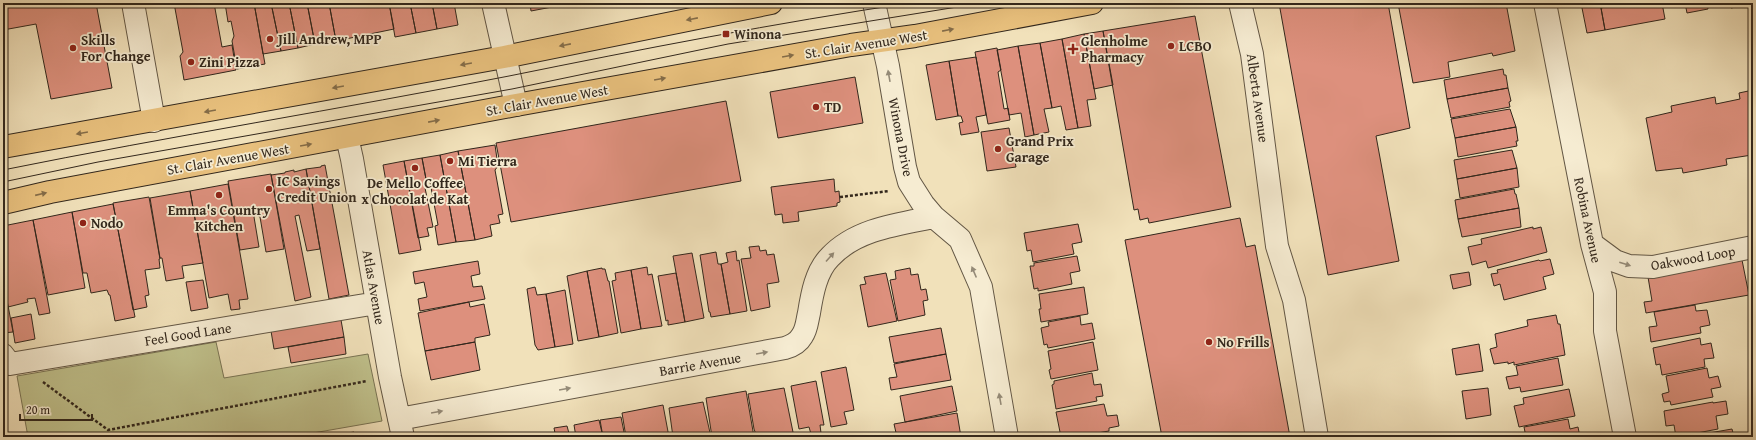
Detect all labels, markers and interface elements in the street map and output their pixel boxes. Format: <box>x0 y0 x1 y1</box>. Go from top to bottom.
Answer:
one-way arrow <box>686 16 698 22</box>
place label: Winona <box>734 24 782 44</box>
street label: St. Clair Avenue West <box>803 24 929 64</box>
one-way arrow <box>942 27 954 33</box>
place label: Jill Andrew, MPP <box>276 29 382 49</box>
marker: Winona <box>721 29 731 39</box>
place label: Skills For Change <box>81 30 151 66</box>
place label: Glenholme Pharmacy <box>1081 31 1148 67</box>
marker: Jill Andrew, MPP <box>265 34 275 44</box>
place label: LCBO <box>1179 36 1212 56</box>
marker: LCBO <box>1166 41 1176 51</box>
one-way arrow <box>558 42 571 48</box>
marker: Skills For Change <box>68 43 78 53</box>
marker: Glenholme Pharmacy <box>1068 44 1078 54</box>
place label: Zini Pizza <box>199 52 261 72</box>
street label: Alberta Avenue <box>1242 52 1274 144</box>
one-way arrow <box>781 53 794 59</box>
marker: Zini Pizza <box>186 57 196 67</box>
one-way arrow <box>460 61 472 67</box>
one-way arrow <box>886 70 892 82</box>
one-way arrow <box>654 76 666 82</box>
street label: St. Clair Avenue West <box>484 79 610 121</box>
one-way arrow <box>332 85 344 91</box>
street label: Winona Drive <box>884 96 919 179</box>
place label: TD <box>824 97 841 117</box>
marker: TD <box>811 102 821 112</box>
one-way arrow <box>204 108 216 114</box>
one-way arrow <box>428 117 440 123</box>
one-way arrow <box>76 130 88 136</box>
place label: Grand Prix Garage <box>1006 131 1074 167</box>
street label: St. Clair Avenue West <box>165 138 291 180</box>
one-way arrow <box>300 142 313 148</box>
marker: Grand Prix Garage <box>993 144 1003 154</box>
place label: Mi Tierra <box>458 151 518 171</box>
marker: Mi Tierra <box>445 156 455 166</box>
marker: De Mello Coffee x Chocolat de Kat <box>410 163 420 173</box>
place label: IC Savings Credit Union <box>277 171 357 207</box>
place label: De Mello Coffee x Chocolat de Kat <box>361 173 469 209</box>
street label: Robina Avenue <box>1569 175 1607 265</box>
marker: IC Savings Credit Union <box>264 184 274 194</box>
marker: Emma's Country Kitchen <box>214 190 224 200</box>
one-way arrow <box>35 191 47 197</box>
place label: Emma's Country Kitchen <box>168 200 271 236</box>
place label: Nodo <box>91 213 124 233</box>
marker: Nodo <box>78 218 88 228</box>
street label: Oakwood Loop <box>1649 241 1737 275</box>
street label: Atlas Avenue <box>358 248 390 326</box>
one-way arrow <box>826 252 835 262</box>
one-way arrow <box>1619 261 1631 267</box>
one-way arrow <box>971 265 977 277</box>
street label: Feel Good Lane <box>143 317 233 351</box>
place label: No Frills <box>1217 332 1270 352</box>
marker: No Frills <box>1204 337 1214 347</box>
street label: Barrie Avenue <box>658 347 743 381</box>
one-way arrow <box>756 350 768 356</box>
one-way arrow <box>559 385 572 391</box>
one-way arrow <box>997 392 1003 405</box>
scale bar <box>20 396 92 422</box>
text: 20 m <box>26 401 50 418</box>
one-way arrow <box>431 408 444 414</box>

